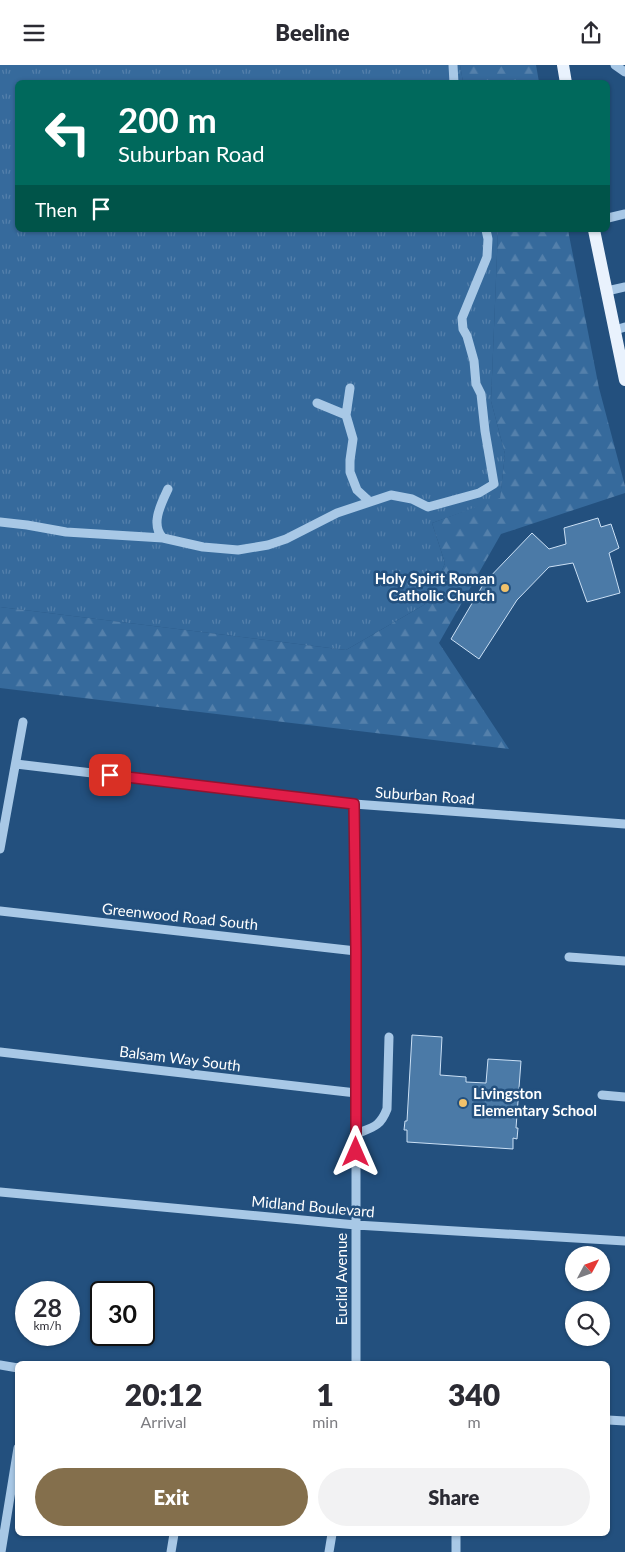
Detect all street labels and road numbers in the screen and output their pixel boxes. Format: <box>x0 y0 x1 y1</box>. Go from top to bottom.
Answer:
street label: Suburban Road <box>375 783 476 807</box>
street label: Greenwood Road South <box>101 899 259 933</box>
street label: Balsam Way South <box>118 1042 242 1074</box>
street label: Midland Boulevard <box>251 1192 376 1220</box>
street label: Euclid Avenue <box>332 1233 350 1325</box>

